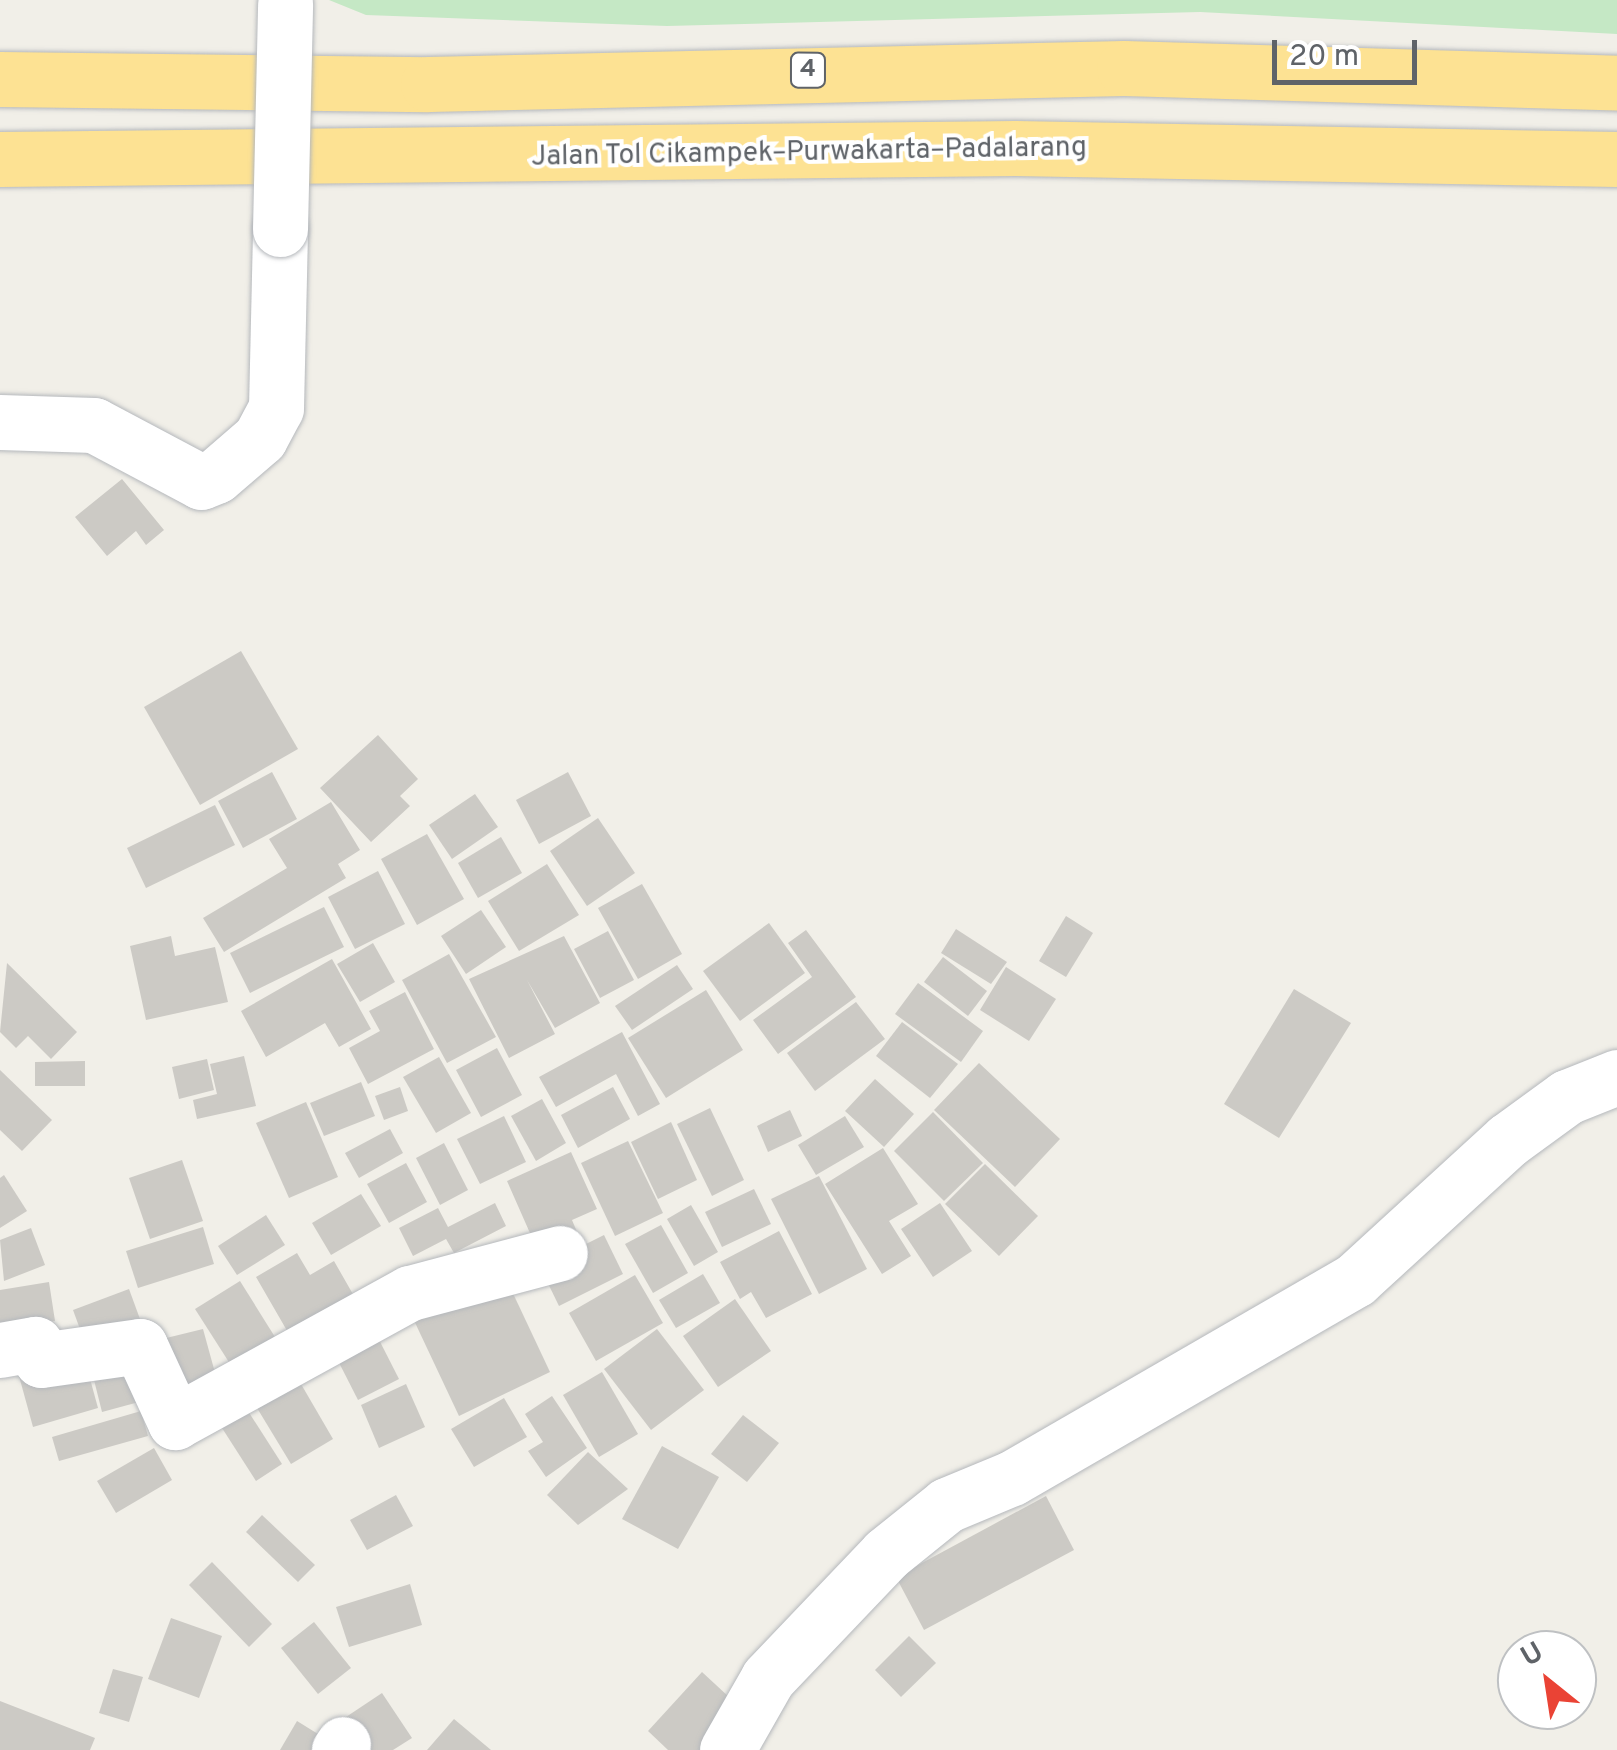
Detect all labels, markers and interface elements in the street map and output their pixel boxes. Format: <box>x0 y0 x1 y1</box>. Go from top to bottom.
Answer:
scale bar <box>1277 20 1422 82</box>
text: 20 m <box>1289 39 1359 76</box>
road number: 4 <box>788 50 828 90</box>
street label: Jalan Tol Cikampek–Purwakarta–Padalarang <box>530 131 1088 175</box>
north arrow <box>1497 1630 1597 1730</box>
text: U <box>1515 1635 1551 1676</box>

